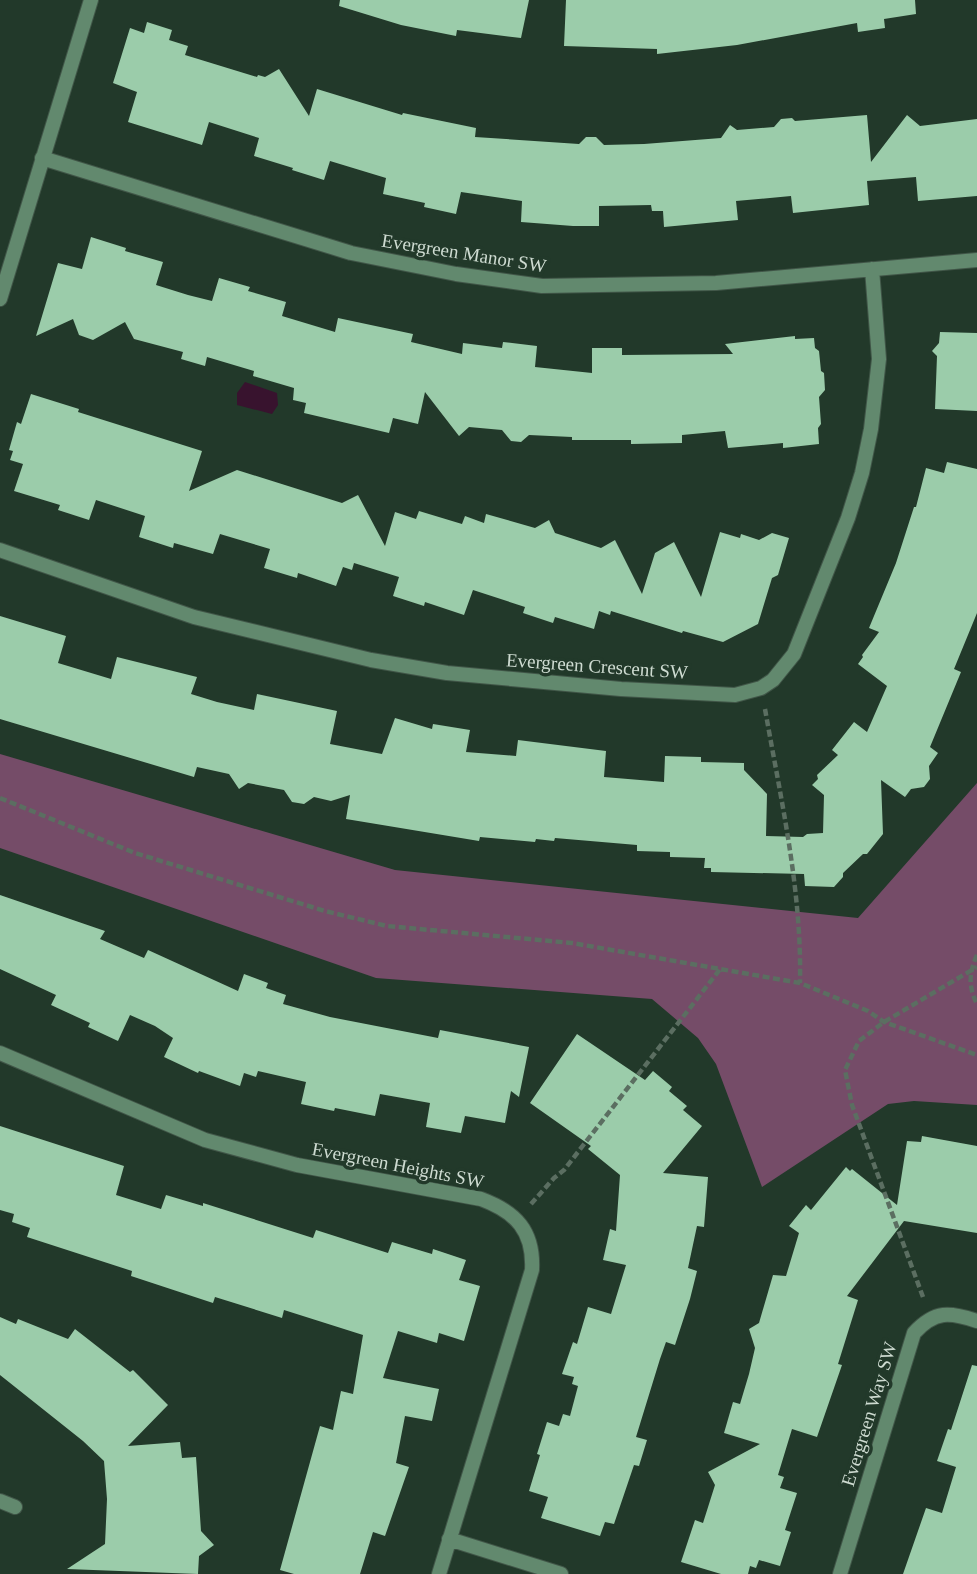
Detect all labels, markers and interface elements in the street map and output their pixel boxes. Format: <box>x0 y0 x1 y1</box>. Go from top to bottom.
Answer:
street label: Evergreen Manor SW <box>380 230 548 276</box>
street label: Evergreen Crescent SW <box>505 649 689 683</box>
street label: Evergreen Heights SW <box>310 1138 486 1192</box>
street label: Evergreen Way SW <box>837 1339 901 1489</box>

